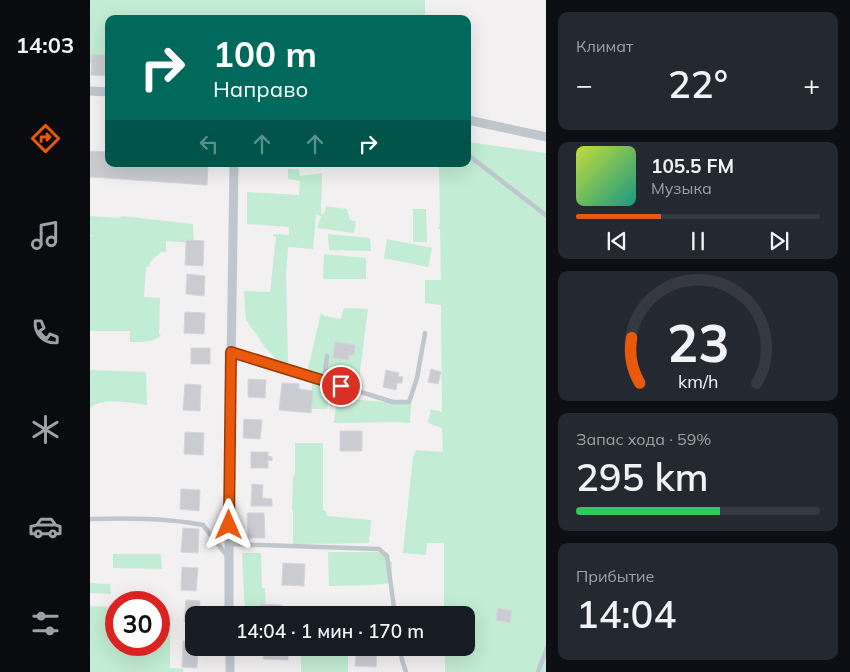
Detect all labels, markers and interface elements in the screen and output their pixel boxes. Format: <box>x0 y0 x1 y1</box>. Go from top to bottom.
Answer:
text: 14:03 <box>16 31 74 59</box>
text: 100 m <box>213 32 317 76</box>
icon: right <box>130 35 195 100</box>
text: Климат <box>576 36 633 56</box>
text: 22° <box>668 60 728 108</box>
text: − <box>576 67 593 102</box>
text: + <box>803 67 820 102</box>
text: Направо <box>213 75 308 103</box>
icon: directions <box>28 121 63 156</box>
icon: left <box>195 130 223 158</box>
icon: ahead <box>248 130 276 158</box>
icon: ahead <box>301 130 329 158</box>
icon: right <box>354 130 382 158</box>
text: 105.5 FM <box>651 154 734 178</box>
text: Музыка <box>651 178 712 198</box>
icon: music <box>28 218 63 253</box>
icon: previous <box>603 227 631 255</box>
icon: pause <box>684 227 712 255</box>
icon: next <box>765 227 793 255</box>
text: 23 <box>667 310 729 375</box>
icon: phone <box>28 315 63 350</box>
pin <box>320 365 362 407</box>
text: km/h <box>678 370 718 392</box>
icon: arrive <box>327 372 355 400</box>
icon: climate <box>28 412 63 447</box>
text: Запас хода · 59% <box>576 429 711 449</box>
text: 295 km <box>576 453 709 501</box>
position arrow <box>202 498 254 550</box>
icon: car <box>28 509 63 544</box>
text: Прибытие <box>576 566 654 586</box>
text: 14:04 <box>576 590 676 638</box>
speed limit sign: 30 <box>105 591 170 656</box>
icon: filters <box>28 606 63 641</box>
text: 14:04 · 1 мин · 170 m <box>236 619 424 643</box>

